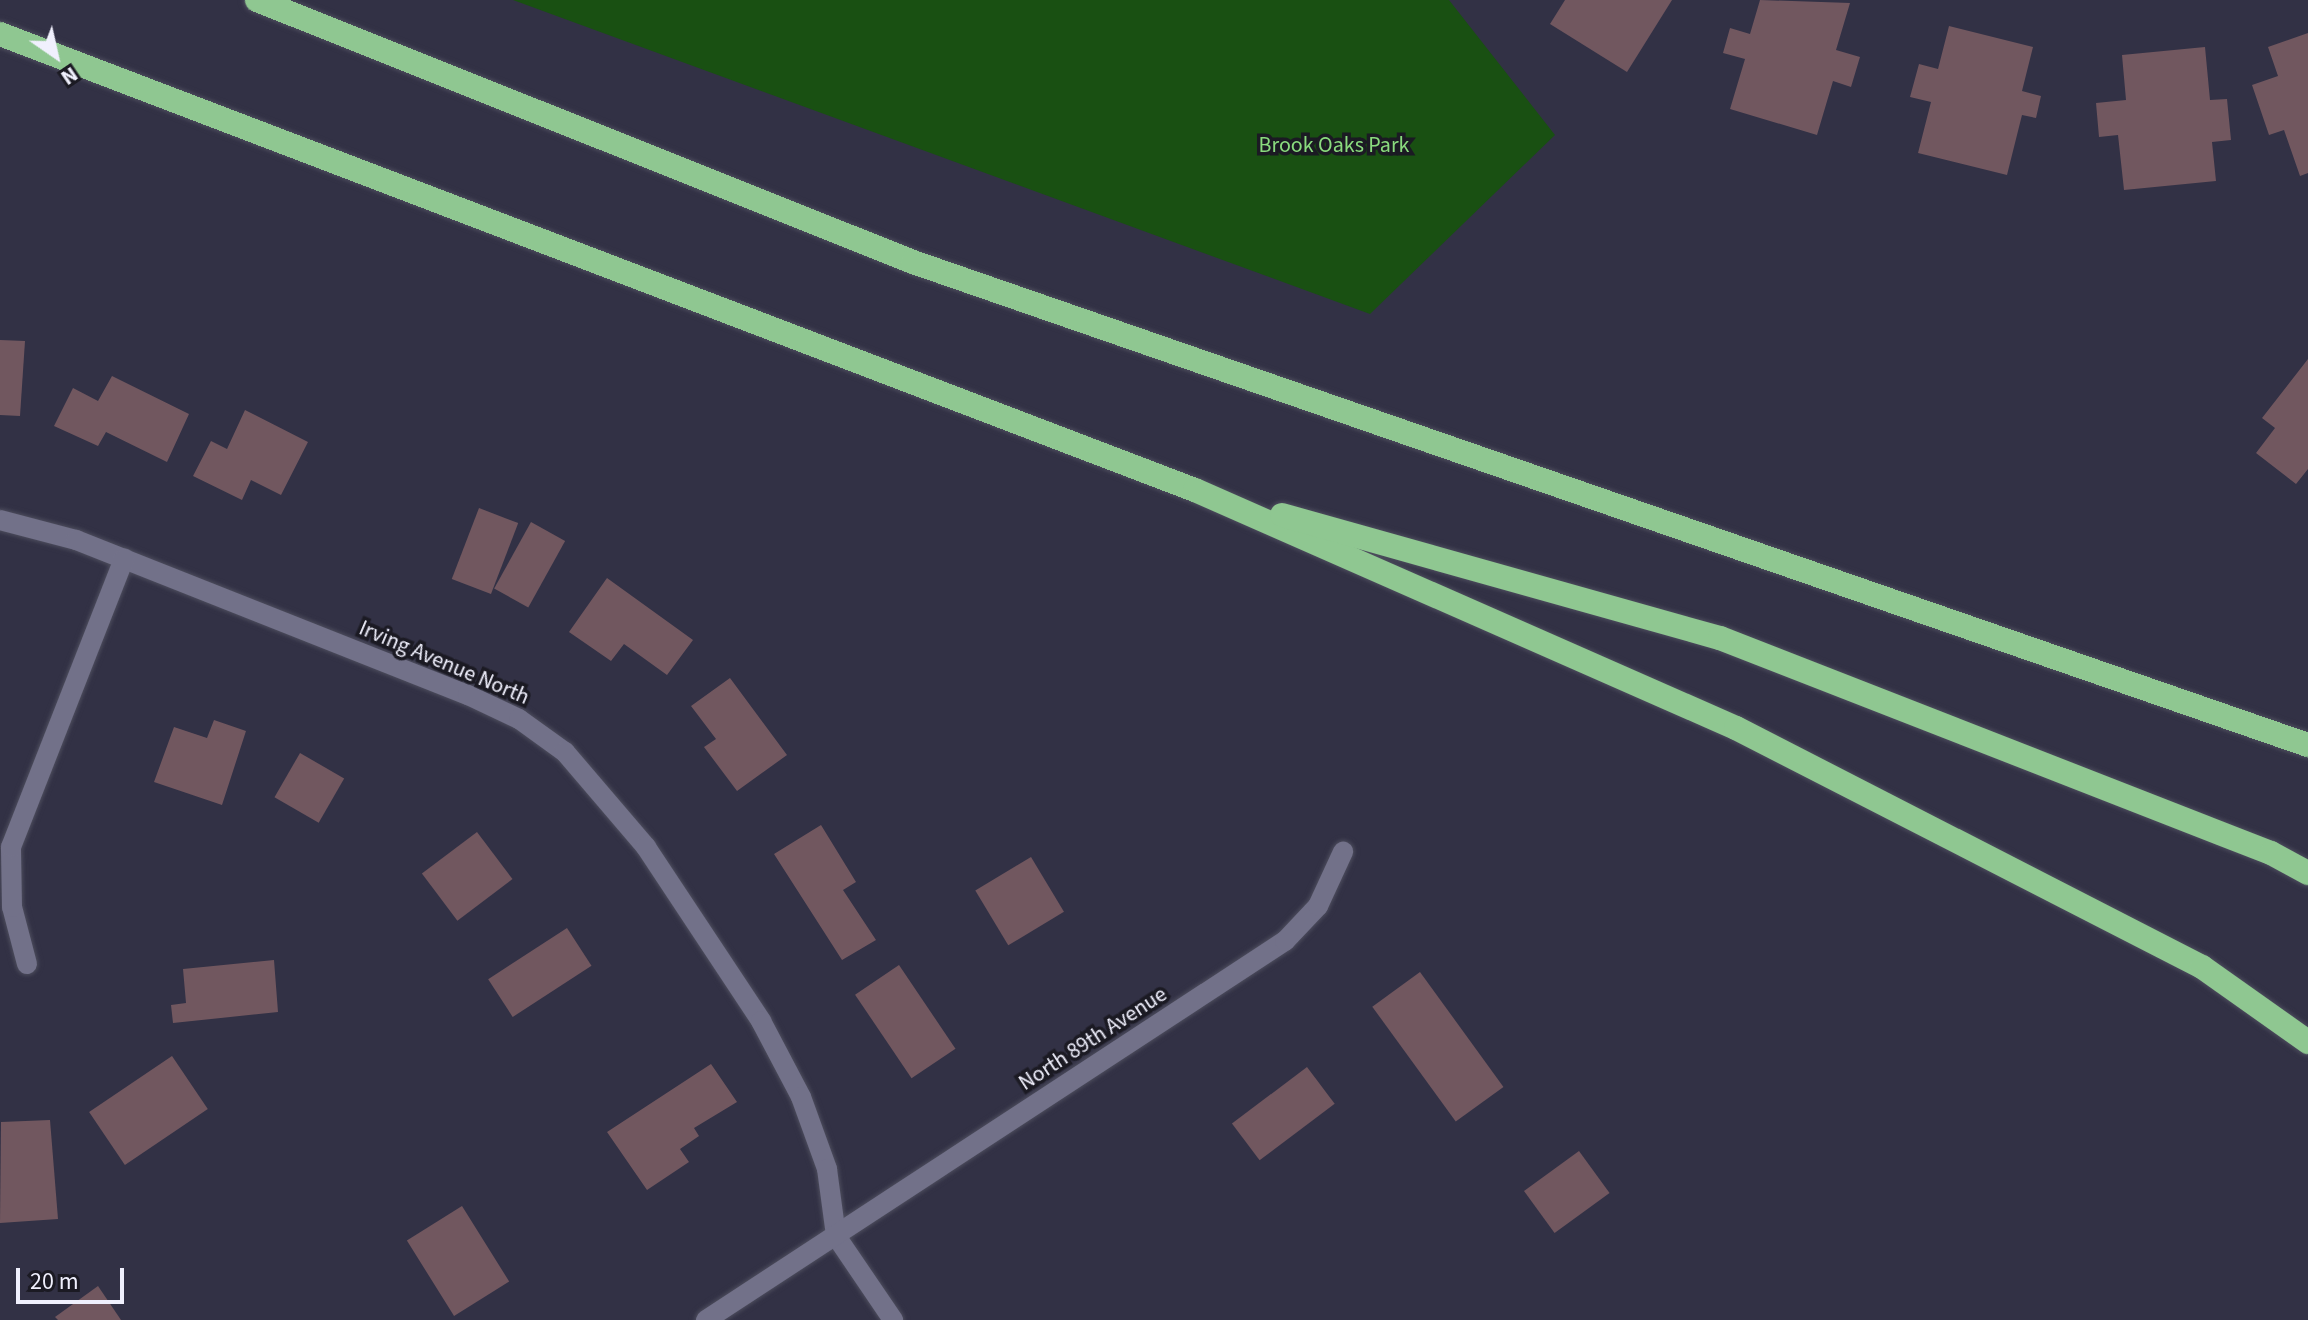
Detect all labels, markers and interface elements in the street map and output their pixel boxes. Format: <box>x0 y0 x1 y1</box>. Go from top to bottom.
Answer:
north arrow <box>16 16 96 96</box>
text: N <box>54 59 84 93</box>
park label: Brook Oaks Park <box>1259 133 1409 159</box>
street label: Irving Avenue North <box>355 615 533 711</box>
street label: North 89th Avenue <box>1014 981 1172 1097</box>
scale bar <box>20 1252 128 1302</box>
text: 20 m <box>30 1264 79 1299</box>

